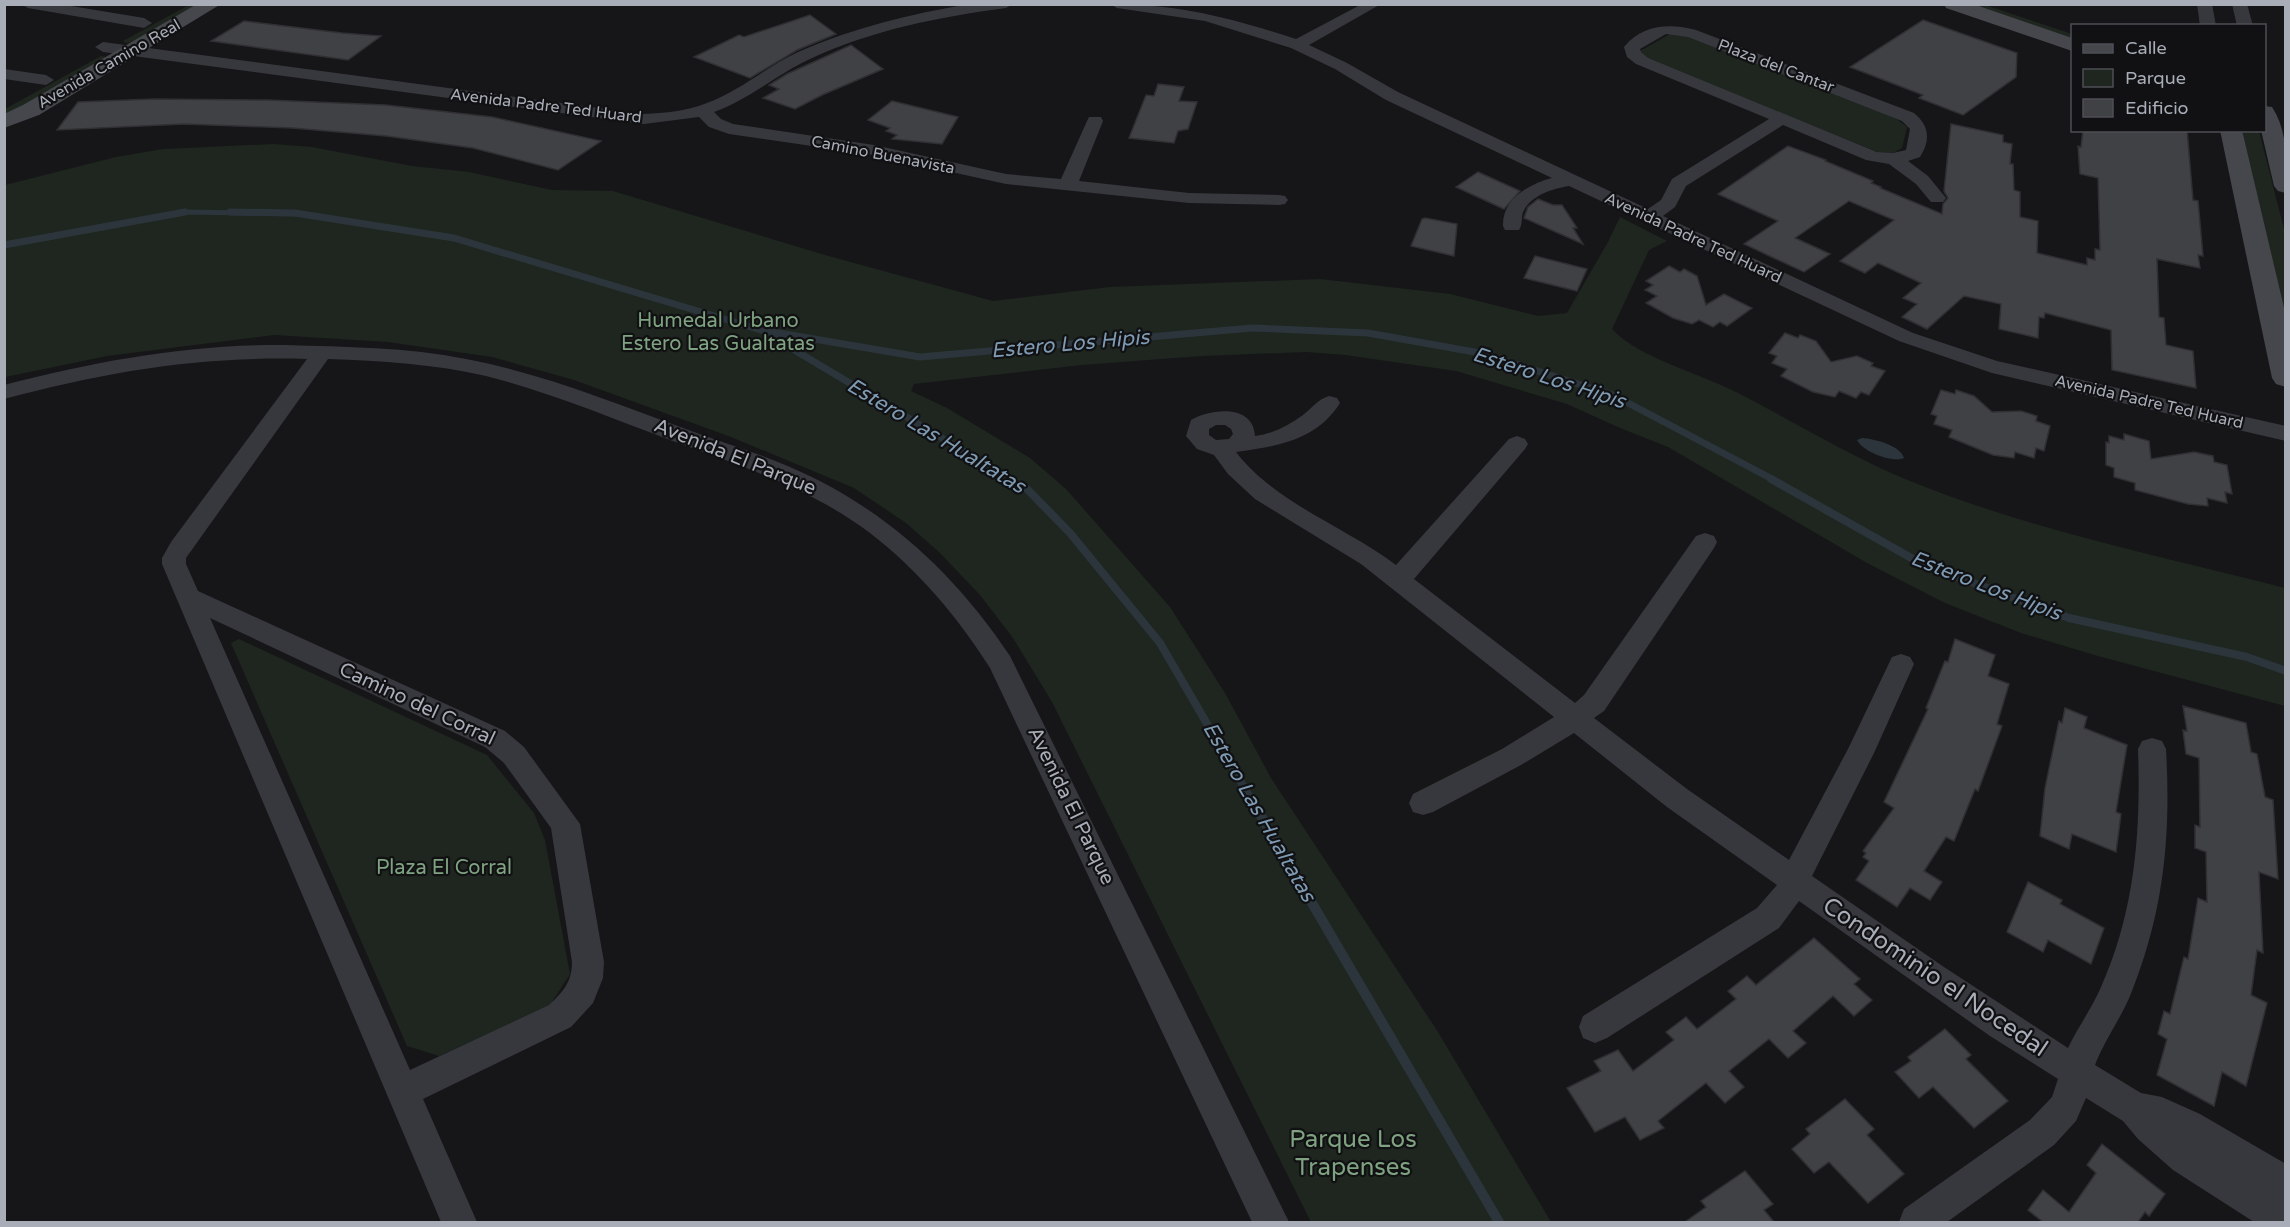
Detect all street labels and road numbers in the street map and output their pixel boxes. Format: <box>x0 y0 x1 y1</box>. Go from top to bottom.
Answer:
street label: Avenida Camino Real <box>34 15 184 113</box>
street label: Plaza del Cantar <box>1715 35 1838 98</box>
street label: Avenida Padre Ted Huard <box>449 84 643 128</box>
street label: Camino Buenavista <box>809 131 957 179</box>
street label: Avenida Padre Ted Huard <box>1601 188 1785 288</box>
street label: Avenida Padre Ted Huard <box>2053 371 2245 433</box>
street label: Avenida El Parque <box>650 414 820 500</box>
street label: Camino del Corral <box>335 657 499 751</box>
street label: Avenida El Parque <box>1022 723 1120 889</box>
street label: Condominio el Nocedal <box>1817 891 2053 1063</box>

